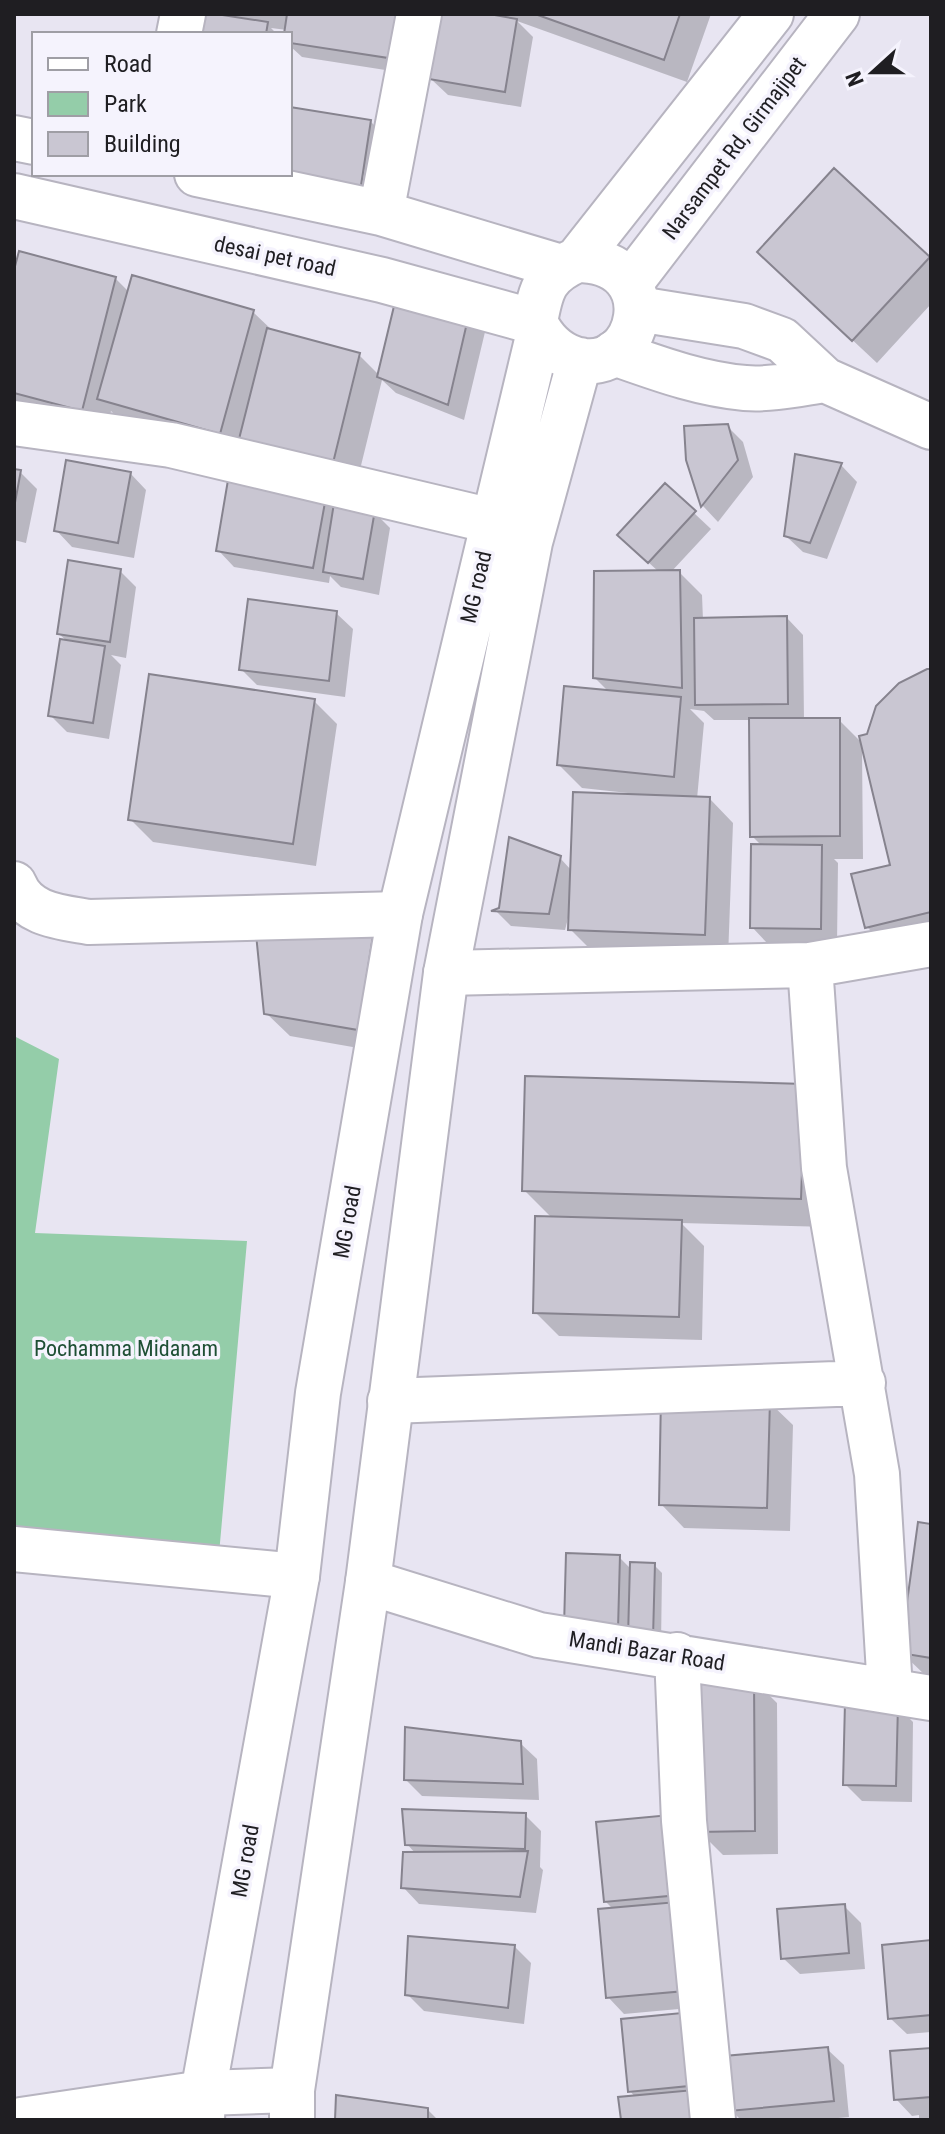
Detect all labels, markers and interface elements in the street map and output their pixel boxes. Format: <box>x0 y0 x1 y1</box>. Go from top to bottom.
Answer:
legend <box>32 32 292 176</box>
north arrow <box>833 32 913 112</box>
text: Road <box>104 50 152 78</box>
street label: Narsampet Rd, Girmajipet <box>657 52 811 244</box>
text: N <box>841 68 869 90</box>
text: Park <box>104 90 147 118</box>
text: Building <box>104 130 181 158</box>
street label: desai pet road <box>212 231 338 281</box>
street label: MG road <box>456 548 496 626</box>
street label: MG road <box>328 1184 366 1260</box>
park label: Pochamma Midanam <box>34 1336 218 1361</box>
street label: Mandi Bazar Road <box>567 1626 727 1676</box>
street label: MG road <box>226 1823 264 1899</box>

